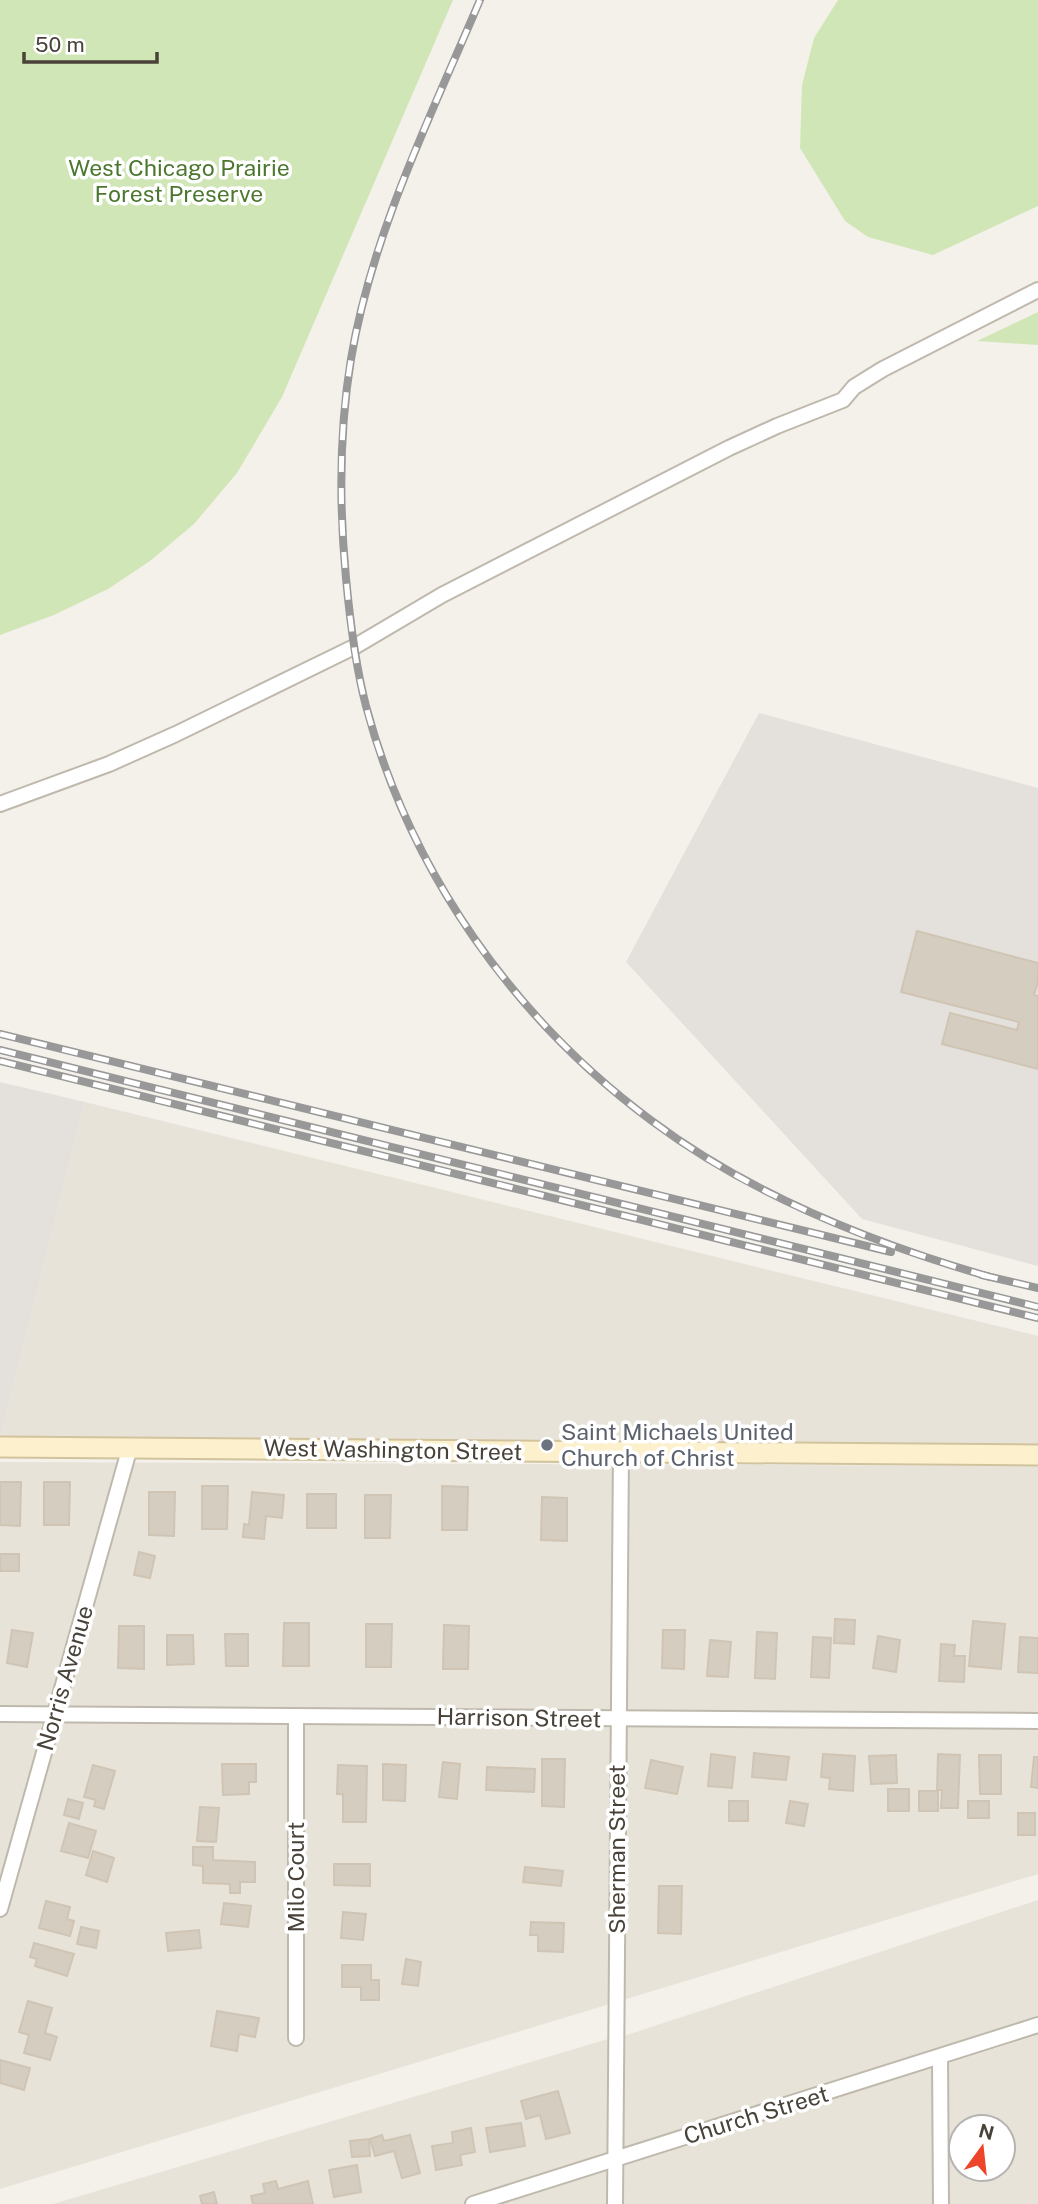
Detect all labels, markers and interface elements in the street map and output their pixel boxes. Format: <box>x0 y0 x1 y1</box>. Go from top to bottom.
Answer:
scale bar <box>24 21 158 65</box>
text: 50 m <box>35 32 85 57</box>
park label: West Chicago Prairie Forest Preserve <box>68 154 290 207</box>
place label: Saint Michaels United Church of Christ <box>561 1418 794 1471</box>
street label: West Washington Street <box>263 1434 523 1465</box>
marker: Saint Michaels United Church of Christ <box>539 1437 555 1453</box>
street label: Norris Avenue <box>31 1602 98 1754</box>
street label: Harrison Street <box>436 1703 602 1732</box>
street label: Sherman Street <box>603 1764 630 1934</box>
street label: Milo Court <box>282 1822 309 1932</box>
street label: Church Street <box>680 2080 831 2149</box>
north arrow <box>947 2113 1017 2183</box>
text: N <box>976 2119 996 2144</box>

